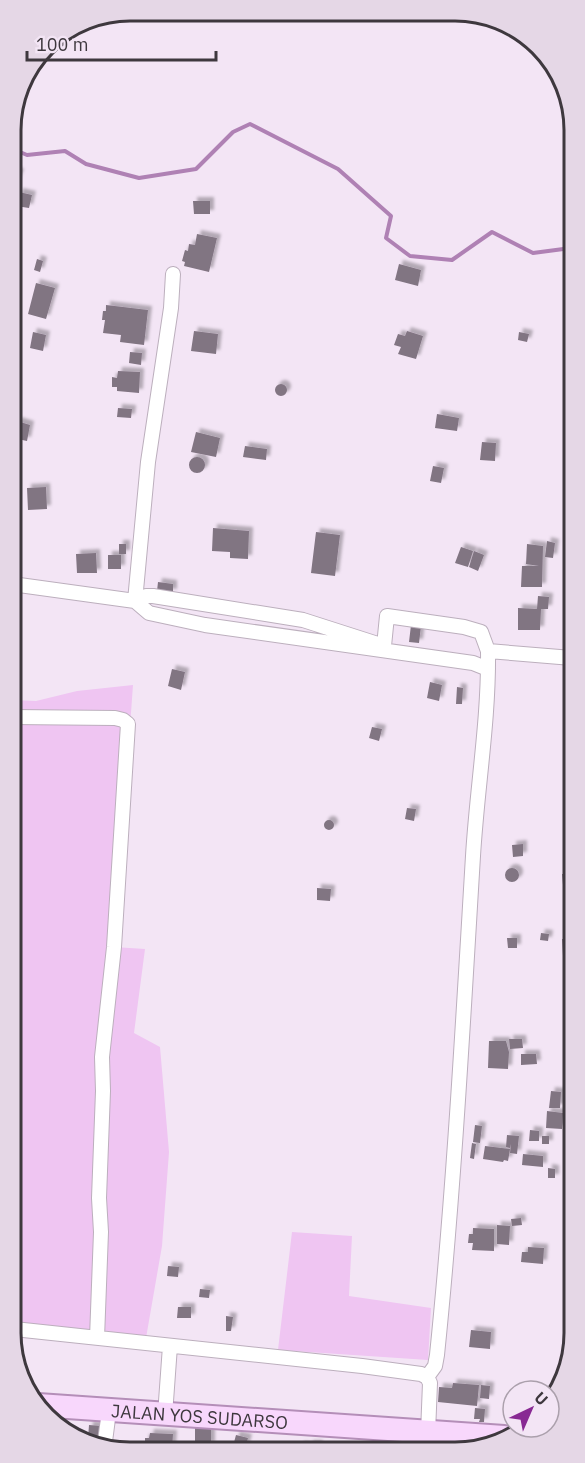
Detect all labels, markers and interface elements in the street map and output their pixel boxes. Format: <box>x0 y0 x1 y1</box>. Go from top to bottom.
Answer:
scale bar <box>27 24 216 62</box>
text: 100 m <box>36 33 88 56</box>
north arrow <box>501 1379 561 1439</box>
text: U <box>530 1387 552 1409</box>
street label: JALAN YOS SUDARSO <box>111 1399 289 1434</box>

